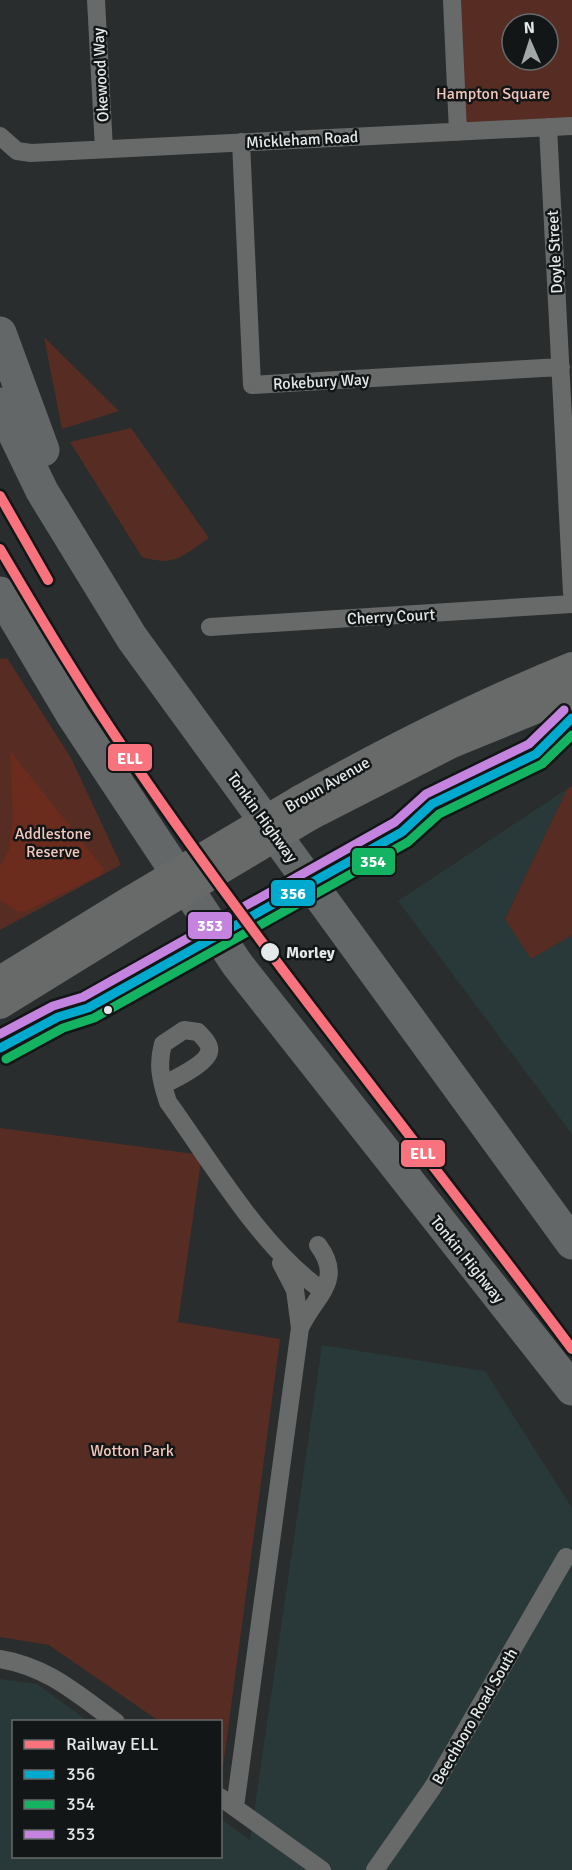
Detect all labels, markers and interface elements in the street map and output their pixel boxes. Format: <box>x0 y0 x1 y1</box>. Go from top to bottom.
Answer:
north arrow <box>500 12 560 72</box>
text: N <box>523 18 535 38</box>
street label: Okewood Way <box>89 27 113 123</box>
park label: Hampton Square <box>436 84 550 104</box>
street label: Mickleham Road <box>245 127 359 153</box>
street label: Doyle Street <box>543 209 567 294</box>
street label: Rokebury Way <box>272 369 370 395</box>
street label: Cherry Court <box>347 605 436 629</box>
line badge: ELL <box>107 743 153 772</box>
text: ELL <box>117 749 144 769</box>
street label: Broun Avenue <box>282 753 373 817</box>
street label: Tonkin Highway <box>223 768 302 867</box>
park label: Addlestone Reserve <box>15 824 91 862</box>
line badge: 354 <box>351 847 396 876</box>
text: 354 <box>360 852 386 872</box>
line badge: 356 <box>270 879 316 907</box>
text: 356 <box>280 884 306 904</box>
line badge: 353 <box>187 911 233 940</box>
text: 353 <box>197 916 223 936</box>
marker: Morley <box>259 941 281 963</box>
place label: Morley <box>286 943 335 963</box>
unlabelled marker <box>102 1004 114 1016</box>
line badge: ELL <box>400 1139 446 1168</box>
text: ELL <box>410 1144 437 1164</box>
street label: Tonkin Highway <box>426 1212 509 1308</box>
park label: Wotton Park <box>90 1441 174 1461</box>
street label: Beechboro Road South <box>428 1645 522 1788</box>
legend <box>12 1720 222 1858</box>
text: Railway ELL <box>66 1733 159 1755</box>
text: 356 <box>66 1763 95 1785</box>
text: 354 <box>66 1793 95 1815</box>
text: 353 <box>66 1823 95 1845</box>

